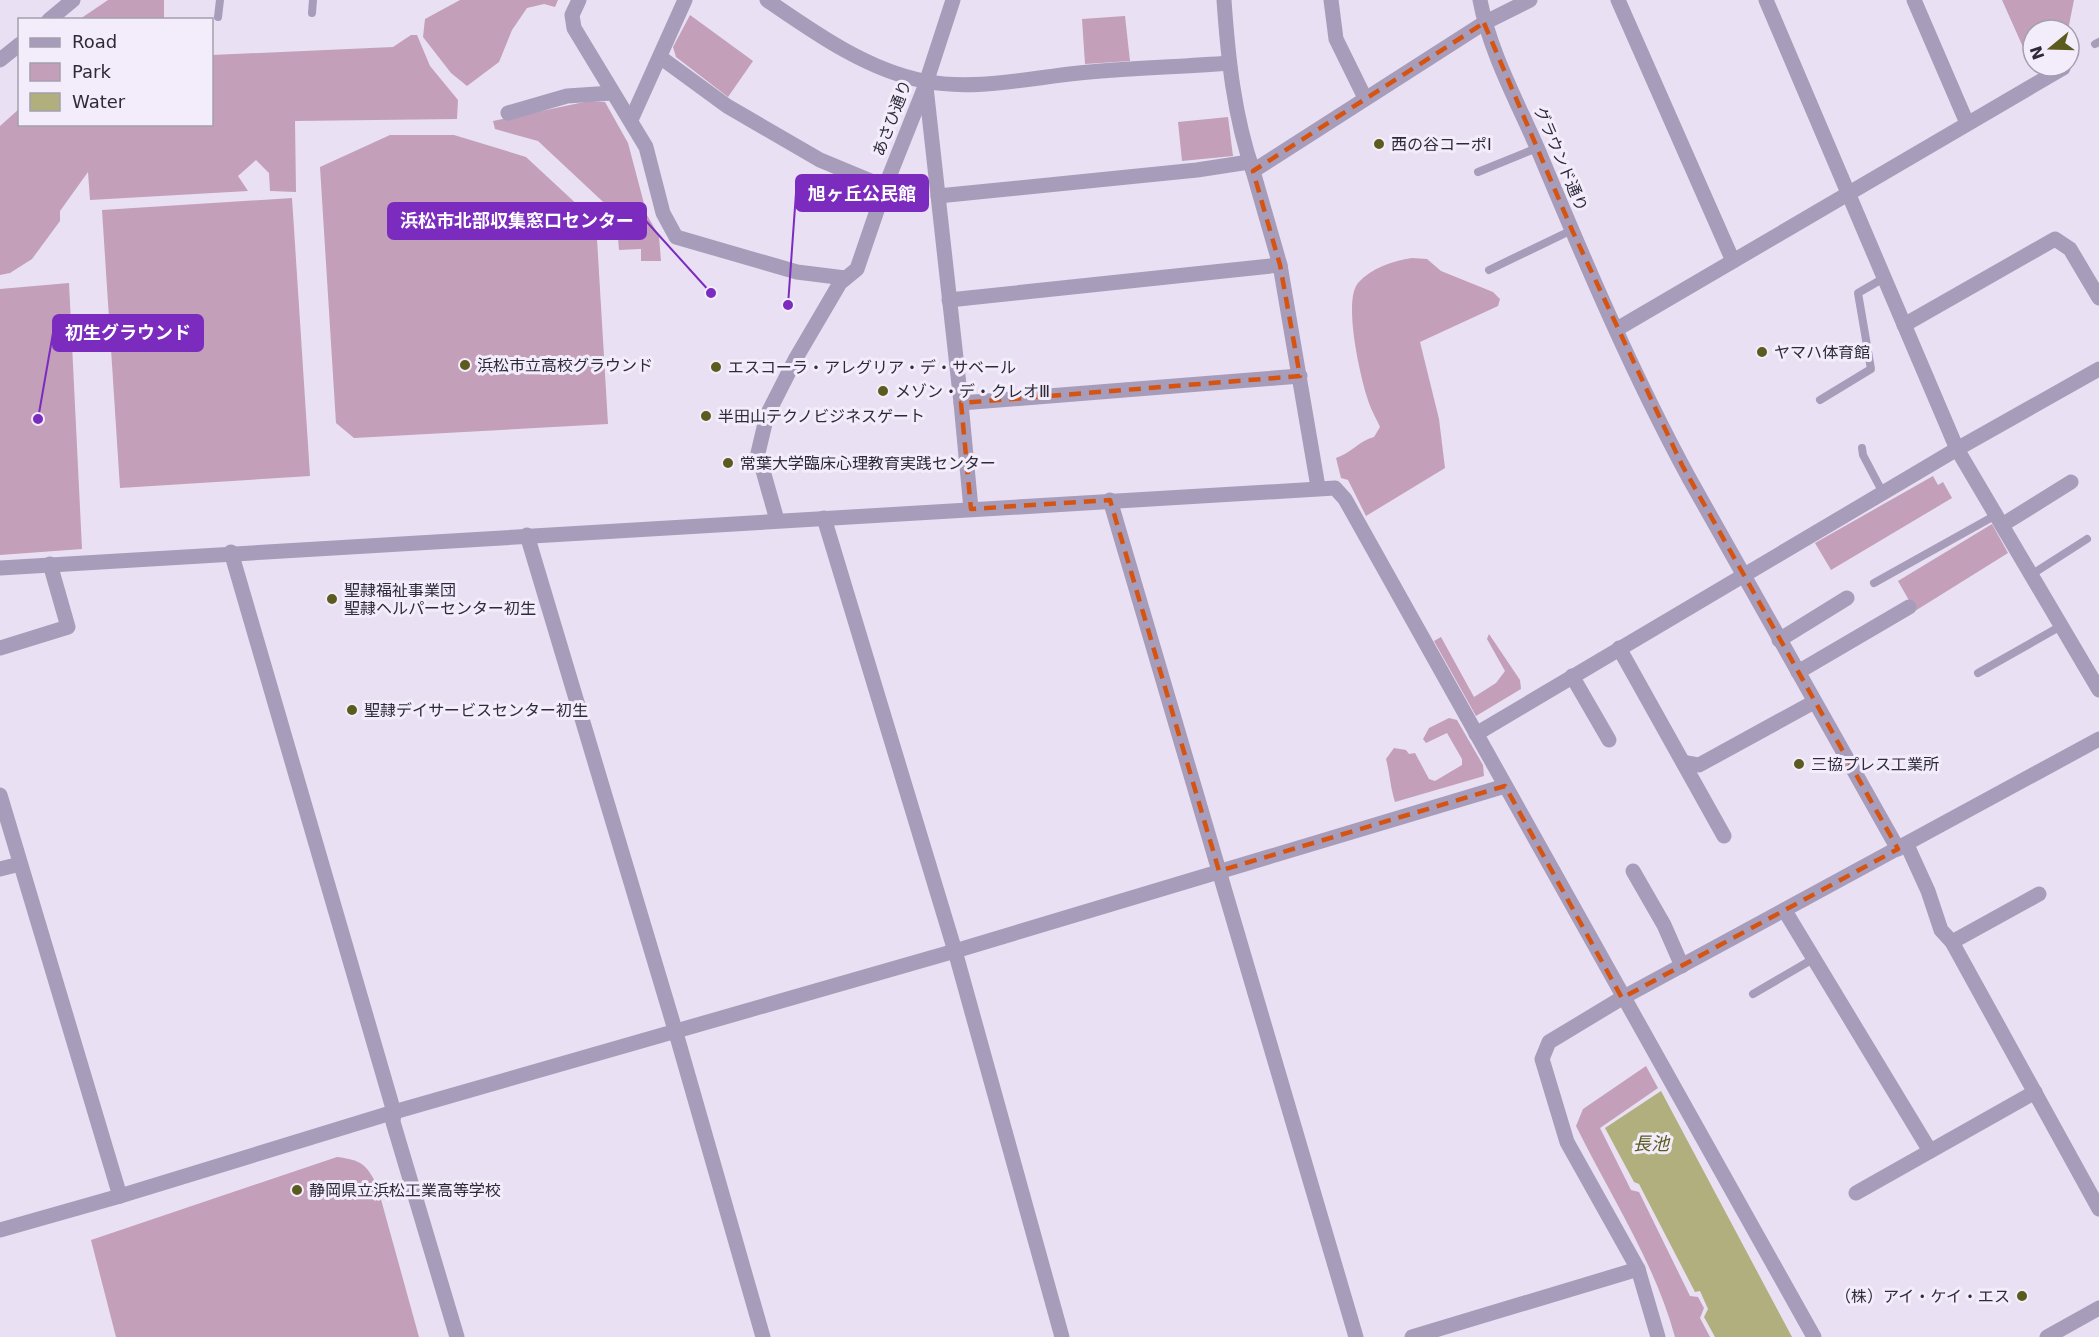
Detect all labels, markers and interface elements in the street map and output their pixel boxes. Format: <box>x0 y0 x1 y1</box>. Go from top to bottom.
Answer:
legend <box>18 18 213 126</box>
north arrow <box>2021 18 2081 78</box>
text: Road <box>72 31 117 52</box>
text: N <box>2026 43 2048 62</box>
text: Park <box>72 61 111 82</box>
street label: あさひ通り <box>869 77 915 159</box>
text: Water <box>72 91 126 112</box>
street label: グラウンド通り <box>1530 104 1592 214</box>
place label: 西の谷コーポⅠ <box>1391 135 1492 154</box>
marker: 西の谷コーポⅠ <box>1372 137 1386 151</box>
callout: 旭ヶ丘公民館 <box>796 175 928 211</box>
text: 旭ヶ丘公民館 <box>808 183 916 204</box>
callout: 浜松市北部収集窓口センター <box>388 203 646 239</box>
text: 浜松市北部収集窓口センター <box>400 210 634 231</box>
callout: 初生グラウンド <box>53 315 203 351</box>
text: 初生グラウンド <box>65 322 191 343</box>
place label: ヤマハ体育館 <box>1774 343 1870 362</box>
marker: ヤマハ体育館 <box>1755 345 1769 359</box>
place label: 浜松市立高校グラウンド <box>477 356 653 375</box>
marker: 浜松市立高校グラウンド <box>458 358 472 372</box>
place label: エスコーラ・アレグリア・デ・サベール <box>728 358 1016 377</box>
marker: エスコーラ・アレグリア・デ・サベール <box>709 360 723 374</box>
place label: メゾン・デ・クレオⅢ <box>895 382 1050 401</box>
marker: メゾン・デ・クレオⅢ <box>876 384 890 398</box>
place label: 半田山テクノビジネスゲート <box>718 407 925 426</box>
marker: 半田山テクノビジネスゲート <box>699 409 713 423</box>
place label: 常葉大学臨床心理教育実践センター <box>740 454 996 473</box>
marker: 常葉大学臨床心理教育実践センター <box>721 456 735 470</box>
place label: 聖隷福祉事業団 聖隷ヘルパーセンター初生 <box>344 581 536 618</box>
marker: 聖隷福祉事業団 聖隷ヘルパーセンター初生 <box>325 592 339 606</box>
place label: 聖隷デイサービスセンター初生 <box>364 701 588 720</box>
marker: 聖隷デイサービスセンター初生 <box>345 703 359 717</box>
place label: 三協プレス工業所 <box>1811 755 1939 774</box>
marker: 三協プレス工業所 <box>1792 757 1806 771</box>
water label: 長池 <box>1633 1133 1671 1154</box>
place label: 静岡県立浜松工業高等学校 <box>309 1181 501 1200</box>
marker: 静岡県立浜松工業高等学校 <box>290 1183 304 1197</box>
place label: （株）アイ・ケイ・エス <box>1835 1287 2010 1306</box>
marker: （株）アイ・ケイ・エス <box>2015 1289 2029 1303</box>

